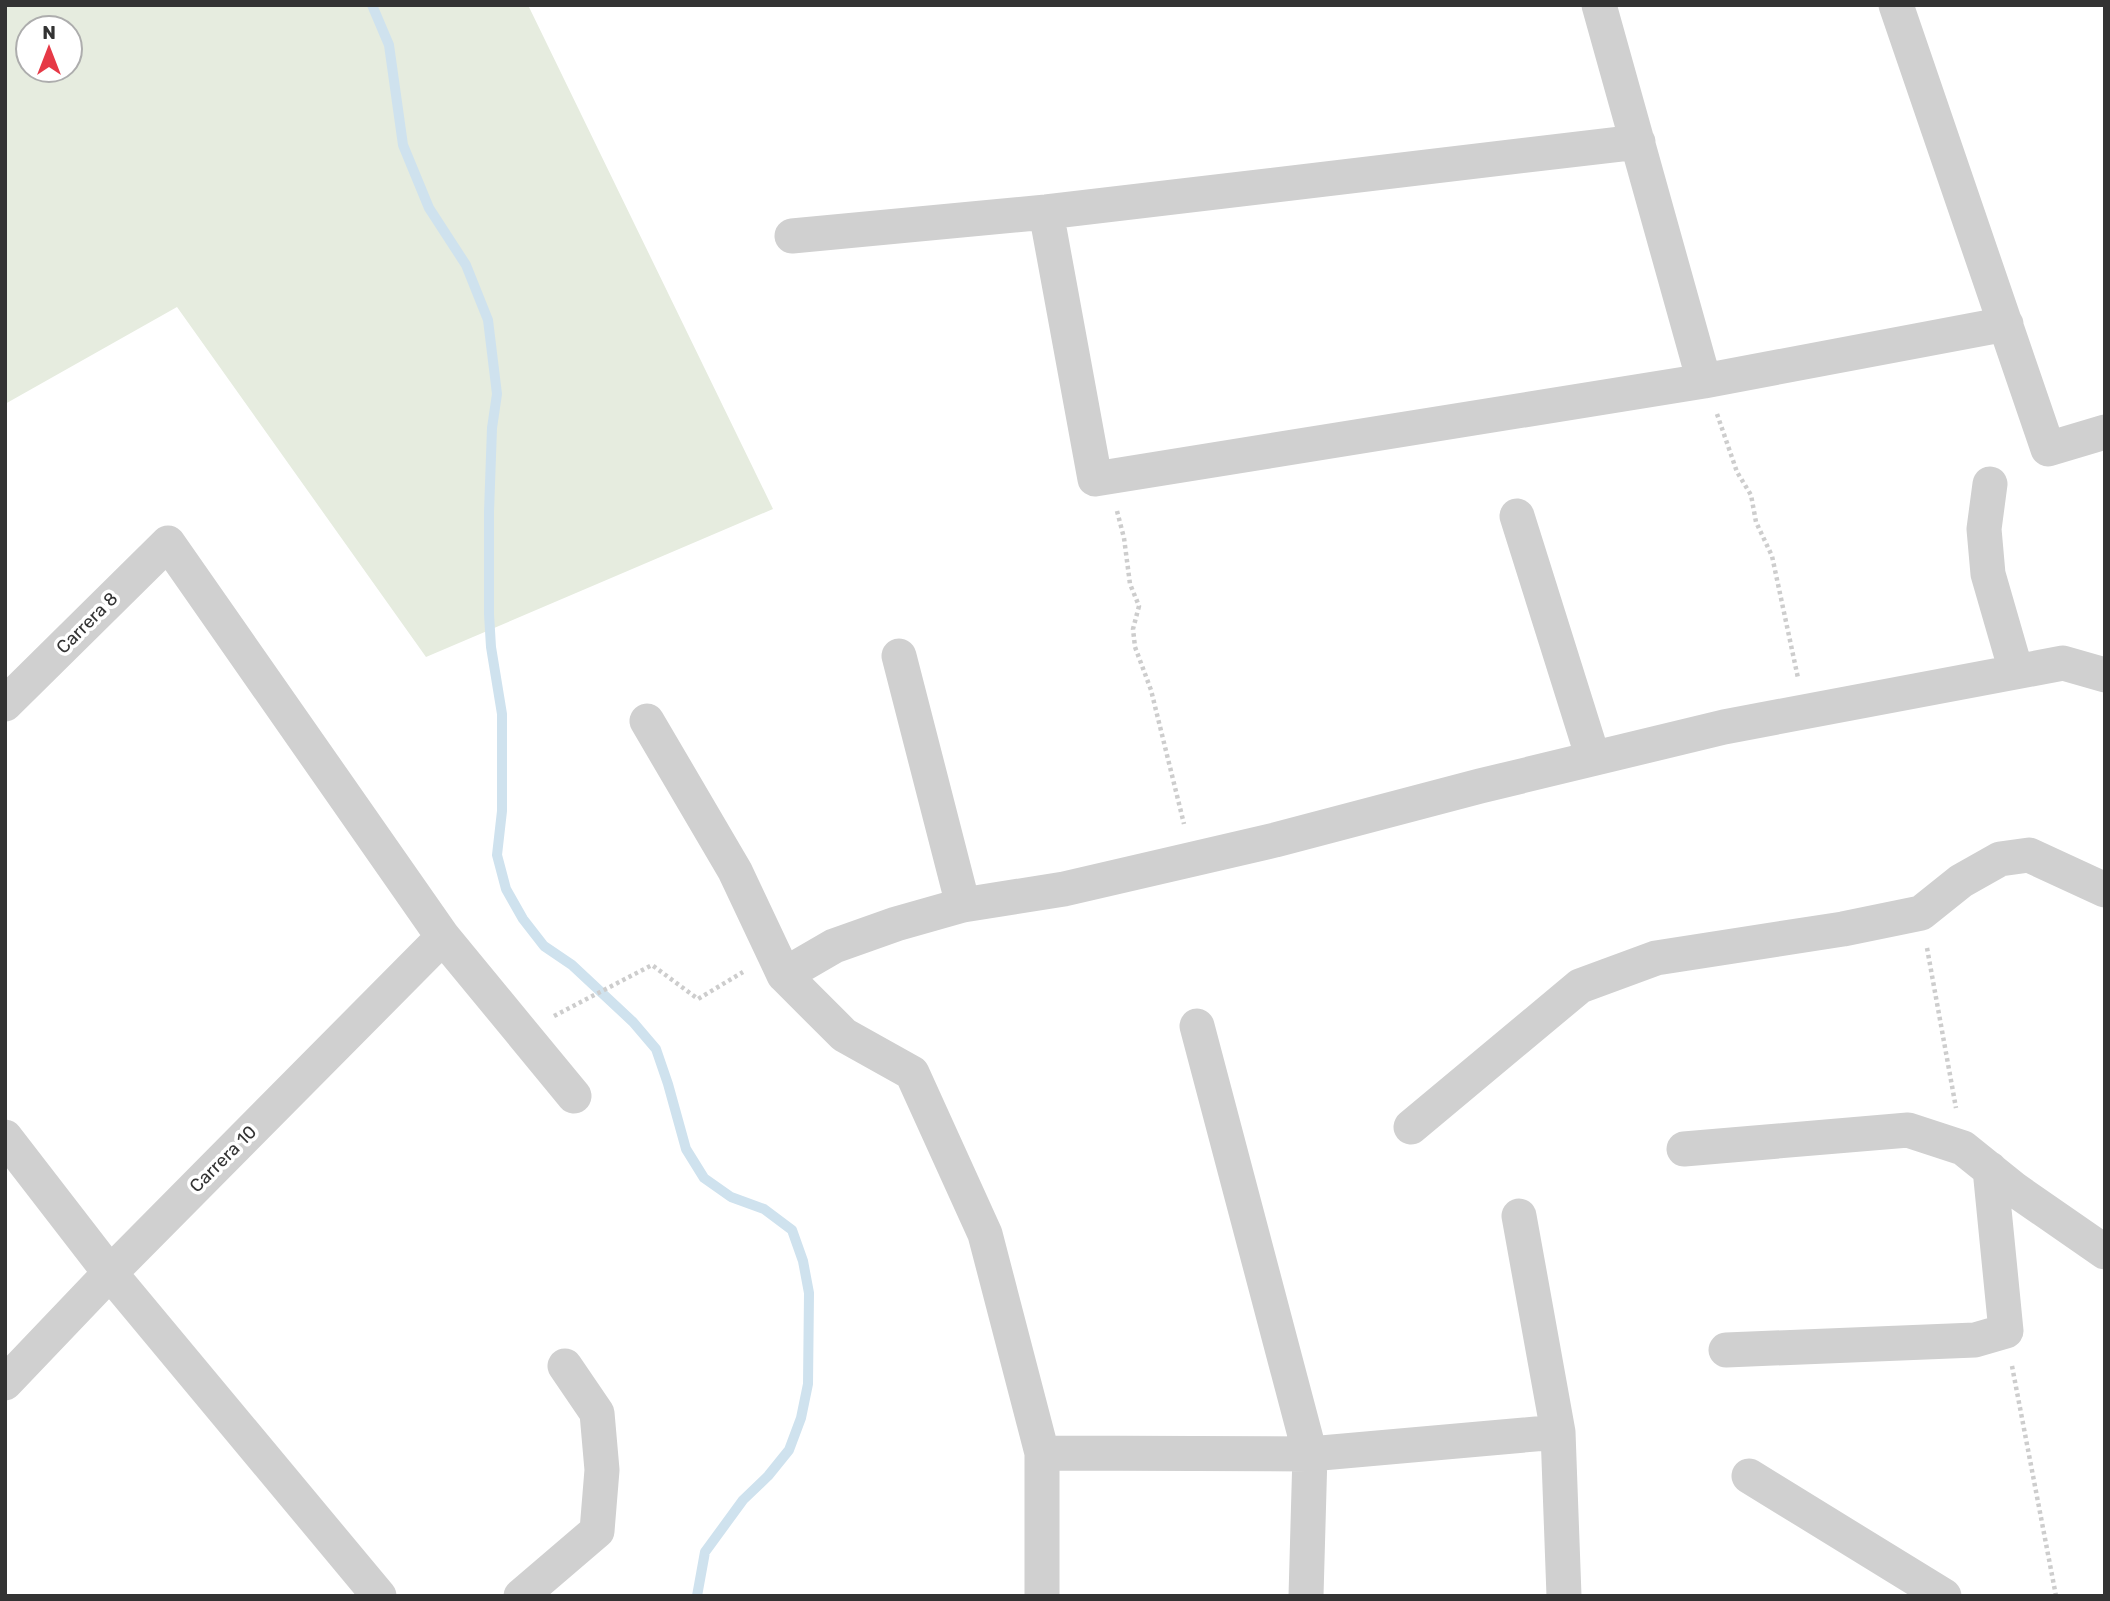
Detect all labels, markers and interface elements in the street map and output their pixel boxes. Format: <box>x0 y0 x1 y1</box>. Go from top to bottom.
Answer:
north arrow <box>14 14 84 84</box>
text: N <box>42 21 56 44</box>
street label: Carrera 8 <box>52 588 122 658</box>
street label: Carrera 10 <box>185 1121 261 1197</box>

